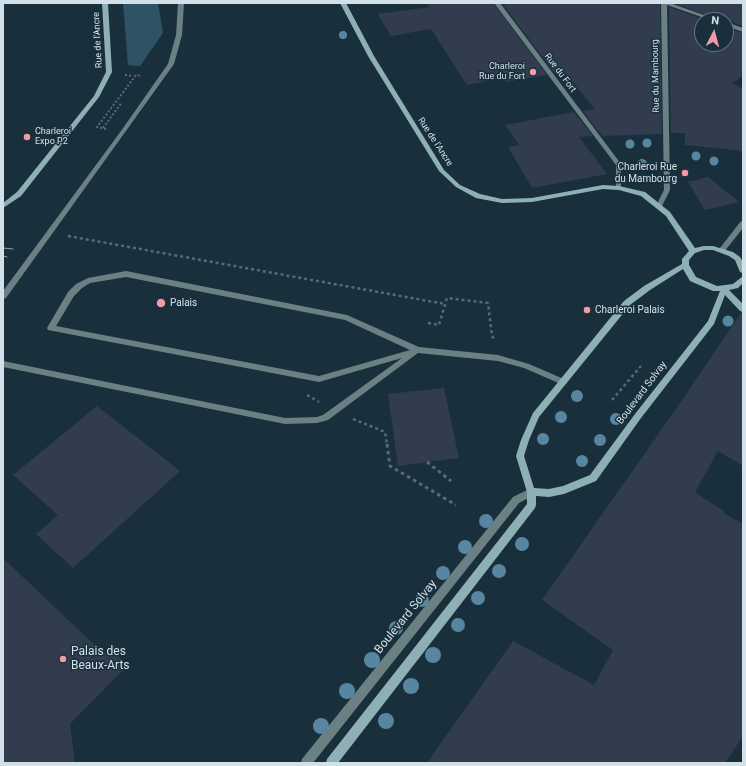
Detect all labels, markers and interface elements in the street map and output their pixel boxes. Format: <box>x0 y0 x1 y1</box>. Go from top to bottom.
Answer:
street label: Rue de l'Ancre <box>91 12 105 68</box>
north arrow <box>694 12 734 52</box>
text: N <box>711 14 720 27</box>
street label: Rue du Mambourg <box>650 39 662 113</box>
street label: Rue du Fort <box>542 51 578 95</box>
place label: Charleroi Rue du Fort <box>479 62 525 83</box>
marker: Charleroi Rue du Fort <box>528 67 538 77</box>
street label: Rue de l'Ancre <box>415 116 455 168</box>
place label: Charleroi Expo P2 <box>35 127 71 148</box>
marker: Charleroi Expo P2 <box>22 132 32 142</box>
place label: Charleroi Rue du Mambourg <box>615 161 677 184</box>
marker: Charleroi Rue du Mambourg <box>680 168 690 178</box>
marker: Palais <box>155 297 167 309</box>
place label: Palais <box>170 297 197 309</box>
place label: Charleroi Palais <box>595 304 665 316</box>
marker: Charleroi Palais <box>582 305 592 315</box>
street label: Boulevard Solvay <box>614 359 670 427</box>
street label: Boulevard Solvay <box>372 577 440 657</box>
place label: Palais des Beaux-Arts <box>71 645 130 673</box>
marker: Palais des Beaux-Arts <box>58 654 68 664</box>

